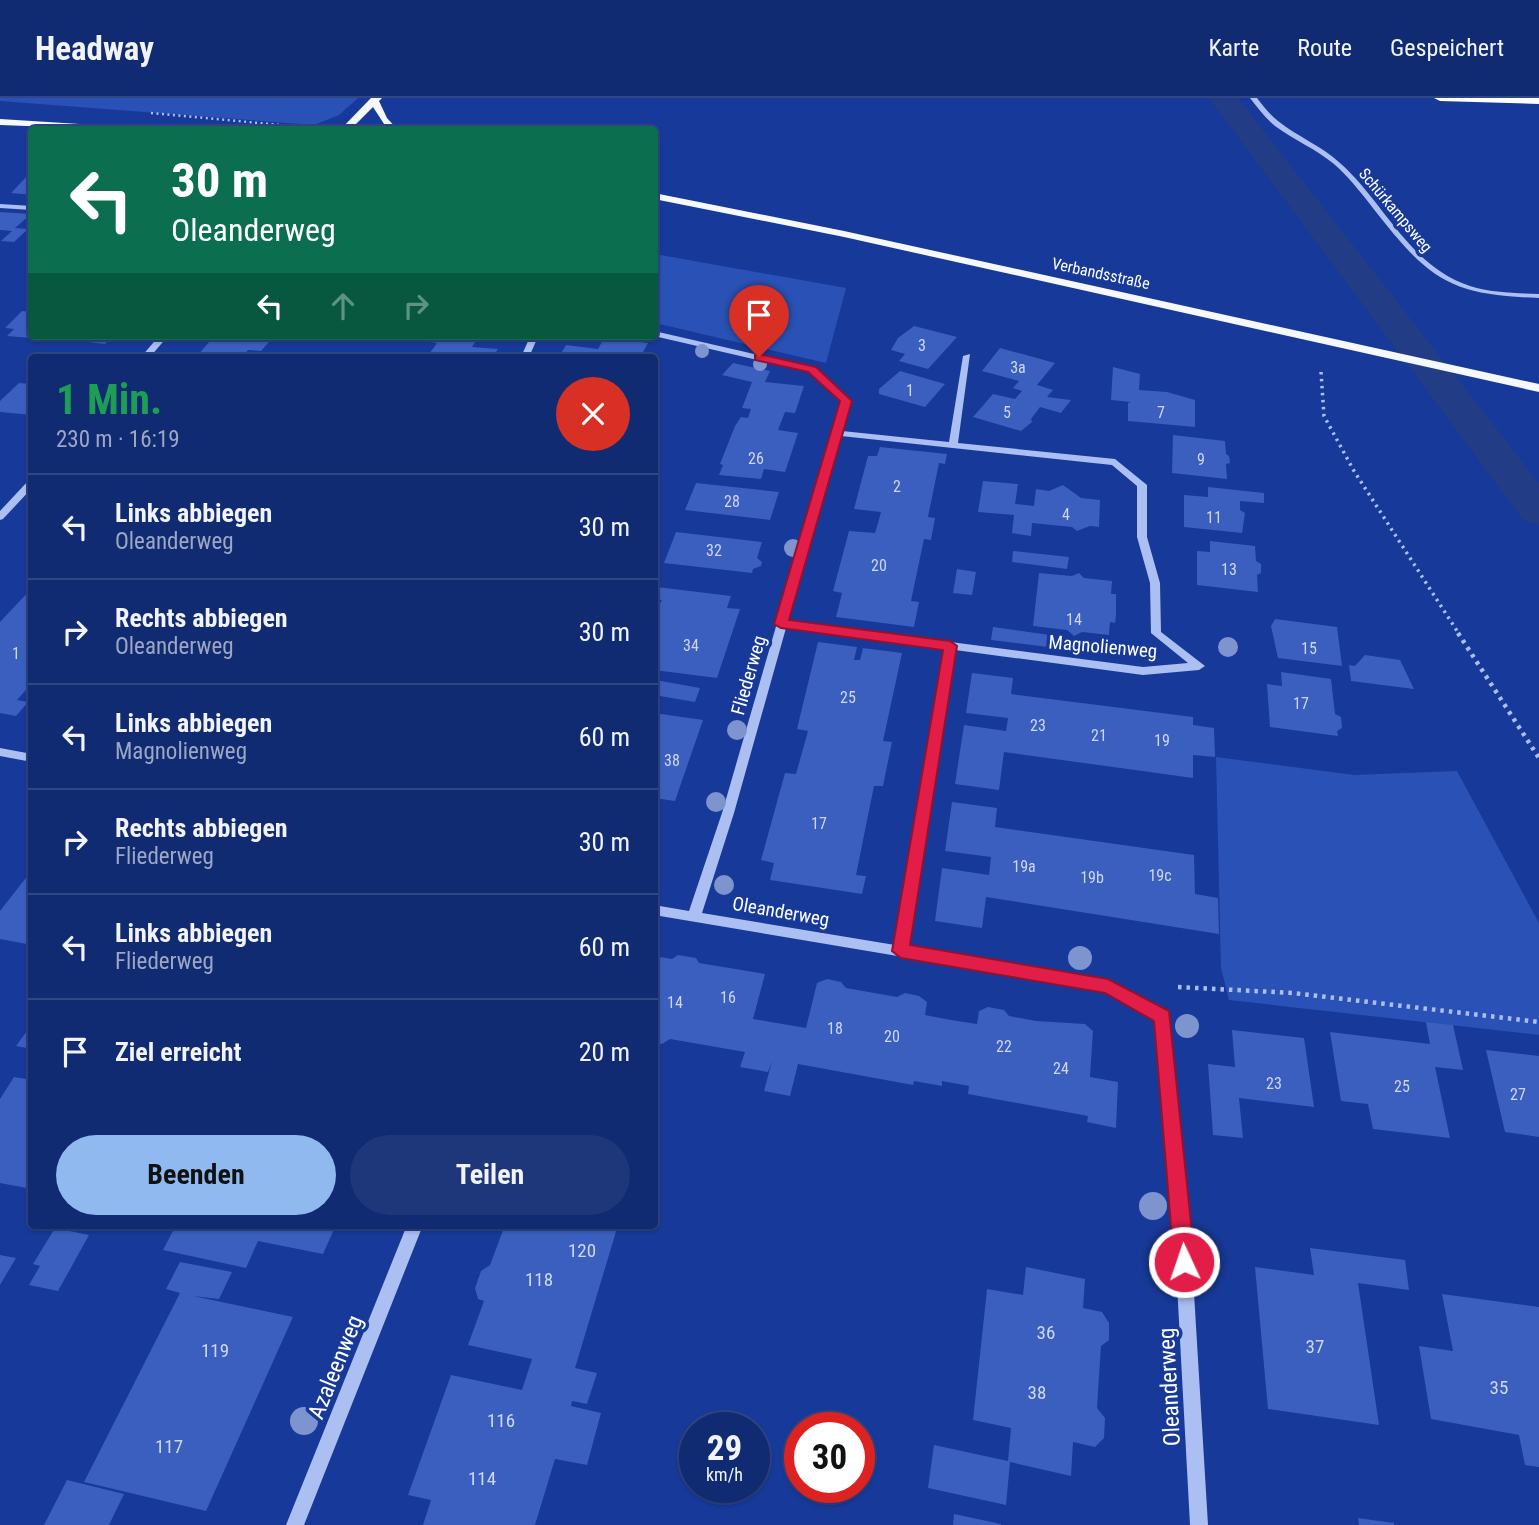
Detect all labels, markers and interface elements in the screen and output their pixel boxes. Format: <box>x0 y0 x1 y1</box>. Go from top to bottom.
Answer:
text: Headway <box>35 29 154 68</box>
text: Karte <box>1209 34 1259 62</box>
text: Route <box>1297 34 1352 62</box>
text: Gespeichert <box>1390 34 1504 62</box>
text: 30 m <box>171 152 268 209</box>
icon: left <box>56 154 147 245</box>
street label: Schürkampsweg <box>1355 164 1436 256</box>
text: Oleanderweg <box>171 211 336 249</box>
street label: Verbandsstraße <box>1050 254 1152 293</box>
pin <box>729 285 789 357</box>
icon: left <box>251 287 289 325</box>
icon: ahead <box>324 287 362 325</box>
icon: right <box>397 287 435 325</box>
icon: arrive <box>740 296 778 334</box>
house number: 3 <box>918 336 926 355</box>
house number: 3a <box>1010 358 1026 377</box>
text: 1 Min. <box>56 375 162 424</box>
button: close <box>556 377 630 451</box>
house number: 1 <box>906 381 914 400</box>
house number: 5 <box>1003 403 1011 422</box>
house number: 7 <box>1157 403 1165 422</box>
text: 230 m · 16:19 <box>56 426 180 453</box>
house number: 26 <box>748 449 764 468</box>
house number: 9 <box>1197 450 1205 469</box>
house number: 2 <box>893 477 901 496</box>
house number: 28 <box>724 492 740 511</box>
text: Links abbiegen <box>115 498 272 528</box>
house number: 4 <box>1062 505 1070 524</box>
icon: left <box>56 508 94 546</box>
house number: 11 <box>1206 508 1222 527</box>
text: 30 m <box>579 512 630 542</box>
text: Oleanderweg <box>115 528 234 555</box>
house number: 32 <box>706 541 722 560</box>
house number: 20 <box>871 556 887 575</box>
house number: 13 <box>1221 560 1237 579</box>
text: Rechts abbiegen <box>115 603 288 633</box>
house number: 14 <box>1066 610 1082 629</box>
icon: right <box>56 613 94 651</box>
text: 30 m <box>579 617 630 647</box>
street label: Magnolienweg <box>1048 630 1158 663</box>
text: Oleanderweg <box>115 633 234 660</box>
street label: Fliederweg <box>726 633 771 718</box>
house number: 34 <box>683 636 699 655</box>
house number: 15 <box>1301 639 1317 658</box>
house number: 1 <box>12 644 20 663</box>
house number: 25 <box>840 688 856 707</box>
house number: 17 <box>1293 694 1309 713</box>
text: Links abbiegen <box>115 708 272 738</box>
house number: 23 <box>1030 716 1046 735</box>
icon: left <box>56 718 94 756</box>
text: 60 m <box>579 722 630 752</box>
house number: 21 <box>1091 726 1107 745</box>
house number: 19 <box>1154 731 1170 750</box>
text: Magnolienweg <box>115 738 247 765</box>
house number: 38 <box>664 751 680 770</box>
text: Rechts abbiegen <box>115 813 288 843</box>
house number: 17 <box>811 814 827 833</box>
icon: right <box>56 823 94 861</box>
text: 30 m <box>579 827 630 857</box>
text: Fliederweg <box>115 843 214 870</box>
house number: 19a <box>1012 857 1036 876</box>
house number: 19c <box>1148 866 1172 885</box>
house number: 19b <box>1080 868 1104 887</box>
street label: Oleanderweg <box>731 892 831 931</box>
text: Links abbiegen <box>115 918 272 948</box>
icon: left <box>56 928 94 966</box>
text: 60 m <box>579 932 630 962</box>
text: Fliederweg <box>115 948 214 975</box>
house number: 16 <box>720 988 736 1007</box>
house number: 14 <box>667 993 683 1012</box>
house number: 18 <box>827 1019 843 1038</box>
house number: 20 <box>884 1027 900 1046</box>
icon: arrive <box>56 1033 94 1071</box>
text: Ziel erreicht <box>115 1037 241 1067</box>
text: 20 m <box>579 1037 630 1067</box>
house number: 22 <box>996 1037 1012 1056</box>
house number: 24 <box>1053 1059 1069 1078</box>
house number: 23 <box>1266 1074 1282 1093</box>
house number: 25 <box>1394 1077 1410 1096</box>
house number: 27 <box>1510 1085 1526 1104</box>
button: Beenden <box>56 1135 336 1215</box>
button: Teilen <box>350 1135 630 1215</box>
position arrow <box>1147 1225 1221 1299</box>
house number: 120 <box>568 1239 596 1262</box>
house number: 118 <box>525 1268 553 1291</box>
street label: Azaleenweg <box>302 1311 369 1423</box>
house number: 36 <box>1037 1321 1055 1344</box>
street label: Oleanderweg <box>1153 1327 1186 1447</box>
house number: 37 <box>1306 1335 1324 1358</box>
house number: 119 <box>201 1339 229 1362</box>
house number: 35 <box>1490 1376 1508 1399</box>
house number: 38 <box>1028 1381 1046 1404</box>
house number: 116 <box>487 1409 515 1432</box>
speed limit sign: 30 <box>784 1412 875 1503</box>
text: 29 <box>707 1428 742 1469</box>
house number: 117 <box>155 1435 183 1458</box>
text: km/h <box>706 1464 743 1485</box>
house number: 114 <box>468 1467 496 1490</box>

